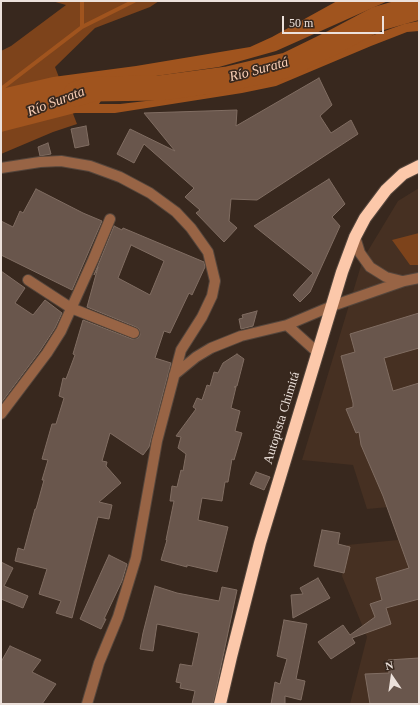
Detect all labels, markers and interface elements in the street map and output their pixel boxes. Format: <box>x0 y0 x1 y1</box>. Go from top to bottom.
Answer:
scale bar <box>284 8 386 34</box>
text: 50 m <box>289 16 313 30</box>
water label: Río Suratá <box>228 54 290 86</box>
water label: Río Surata <box>25 83 87 121</box>
street label: Autopista Chimitá <box>261 370 303 466</box>
north arrow <box>372 657 412 697</box>
text: N <box>384 659 395 672</box>

